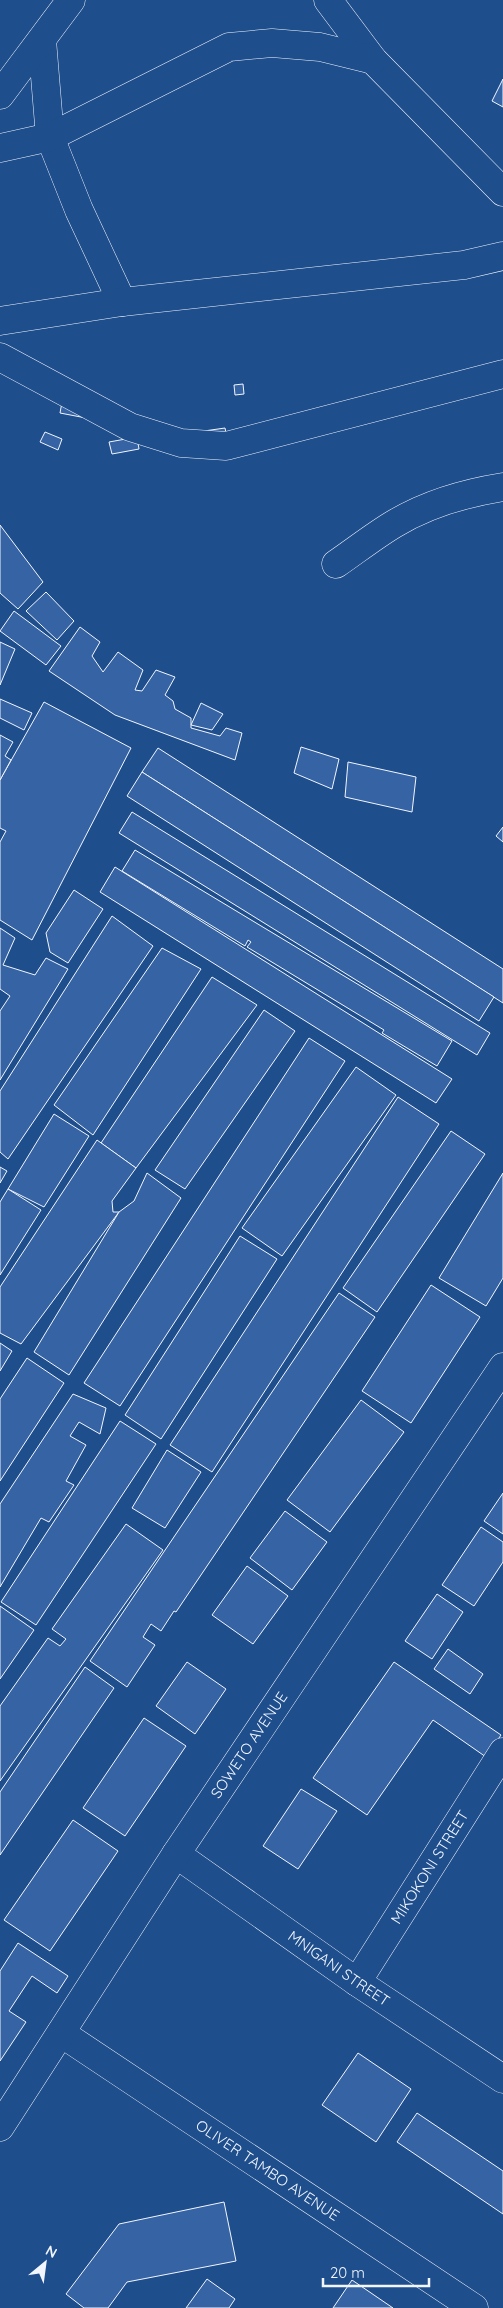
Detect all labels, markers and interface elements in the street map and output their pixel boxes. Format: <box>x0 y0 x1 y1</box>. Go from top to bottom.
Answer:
street label: SOWETO AVENUE <box>206 1688 291 1802</box>
street label: MIKOKONI STREET <box>386 1807 473 1927</box>
street label: MNIGANI STREET <box>284 1926 394 2010</box>
street label: OLIVER TAMBO AVENUE <box>192 2115 343 2225</box>
north arrow <box>20 2238 70 2288</box>
text: N <box>42 2241 60 2262</box>
scale bar <box>323 2256 429 2288</box>
text: 20 m <box>330 2263 365 2282</box>

